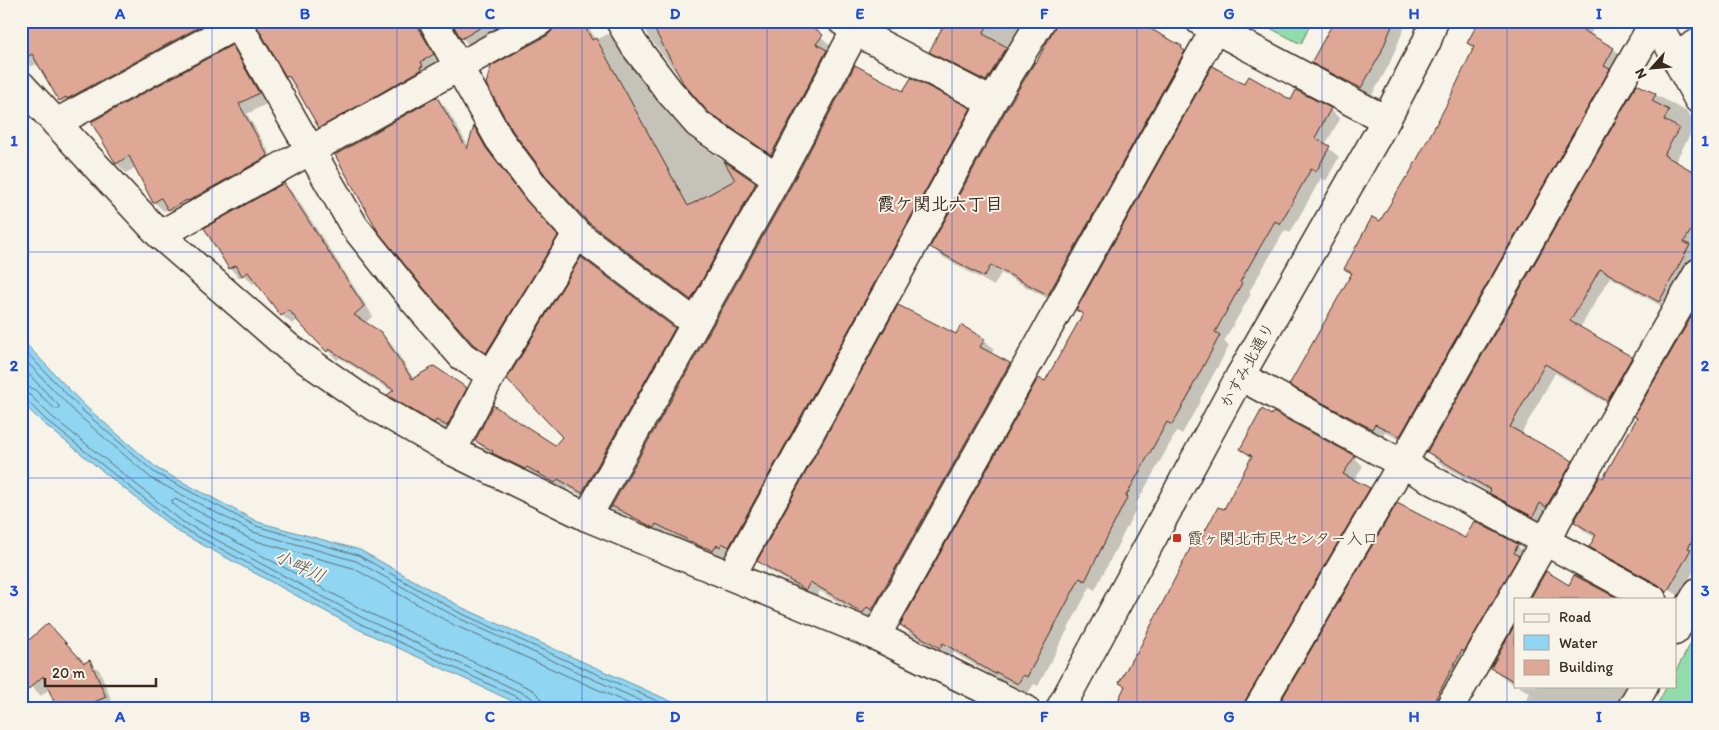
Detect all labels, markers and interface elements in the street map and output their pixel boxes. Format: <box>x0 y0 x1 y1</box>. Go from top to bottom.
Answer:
text: A <box>114 4 126 23</box>
text: B <box>300 4 311 23</box>
text: C <box>485 4 496 23</box>
text: D <box>670 4 681 23</box>
text: E <box>856 4 865 23</box>
text: F <box>1040 4 1049 23</box>
text: G <box>1223 4 1235 23</box>
text: H <box>1408 4 1420 23</box>
text: I <box>1596 4 1602 23</box>
north arrow <box>1626 42 1676 92</box>
text: N <box>1631 66 1651 82</box>
text: 1 <box>10 131 18 150</box>
text: 1 <box>1701 131 1709 150</box>
district label: 霞ケ関北六丁目 <box>877 193 1003 215</box>
street label: かすみ北通り <box>1216 319 1278 411</box>
text: 2 <box>10 356 19 375</box>
text: 2 <box>1701 356 1710 375</box>
place label: 霞ヶ関北市民センター入口 <box>1187 529 1378 548</box>
marker: 霞ヶ関北市民センター入口 <box>1171 532 1183 544</box>
water label: 小畔川 <box>271 545 329 587</box>
text: 3 <box>10 581 19 600</box>
text: 3 <box>1701 581 1710 600</box>
legend <box>1514 598 1676 688</box>
text: Road <box>1559 608 1592 626</box>
text: Water <box>1559 634 1598 652</box>
scale bar <box>45 655 156 687</box>
text: Building <box>1559 658 1613 676</box>
text: 20 m <box>52 664 86 682</box>
text: A <box>114 707 126 726</box>
text: B <box>300 707 311 726</box>
text: C <box>485 707 496 726</box>
text: D <box>670 707 681 726</box>
text: E <box>856 707 865 726</box>
text: F <box>1040 707 1049 726</box>
text: G <box>1223 707 1235 726</box>
text: H <box>1408 707 1420 726</box>
text: I <box>1596 707 1602 726</box>

